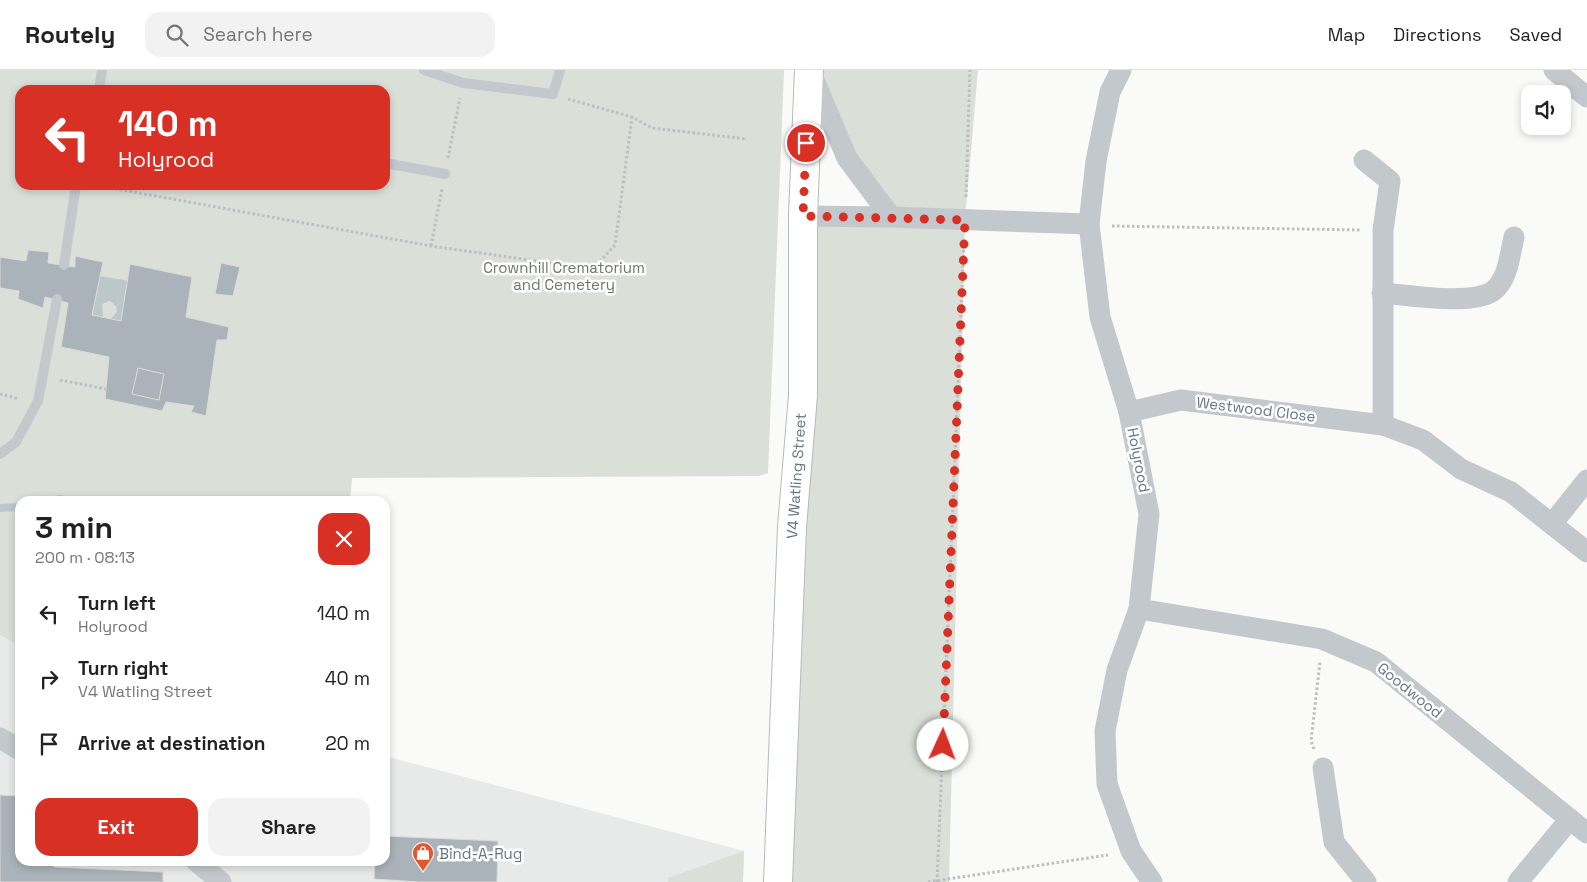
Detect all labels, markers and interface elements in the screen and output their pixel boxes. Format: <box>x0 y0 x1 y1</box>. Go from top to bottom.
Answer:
search box <box>145 12 495 57</box>
text: Routely <box>25 19 115 50</box>
icon: search <box>163 21 191 49</box>
text: Search here <box>203 22 313 47</box>
text: Map <box>1328 23 1365 46</box>
text: Directions <box>1393 23 1482 46</box>
text: Saved <box>1510 23 1562 46</box>
map controls <box>1521 85 1571 135</box>
button: sound <box>1521 85 1571 135</box>
text: 140 m <box>118 102 218 146</box>
icon: left <box>35 105 100 170</box>
pin <box>785 122 827 164</box>
icon: arrive <box>792 129 820 157</box>
text: Holyrood <box>118 145 214 173</box>
park label: Crownhill Crematorium and Cemetery <box>483 258 645 294</box>
street label: Westwood Close <box>1195 392 1317 426</box>
street label: V4 Watling Street <box>782 412 810 540</box>
street label: Holyrood <box>1123 426 1155 494</box>
text: 3 min <box>35 508 113 547</box>
button: close <box>318 513 370 565</box>
text: 200 m · 08:13 <box>35 547 135 568</box>
text: Turn left <box>78 591 156 616</box>
icon: left <box>35 600 63 628</box>
text: 140 m <box>317 601 370 626</box>
text: Holyrood <box>78 616 148 637</box>
text: Turn right <box>78 656 168 681</box>
street label: Goodwood <box>1374 658 1446 722</box>
icon: right <box>35 665 63 693</box>
text: 40 m <box>325 666 370 691</box>
text: V4 Watling Street <box>78 681 213 702</box>
position arrow <box>916 718 968 770</box>
icon: arrive <box>35 730 63 758</box>
text: Arrive at destination <box>78 731 266 756</box>
text: 20 m <box>325 731 370 756</box>
button: Exit <box>35 798 198 856</box>
button: Share <box>208 798 370 856</box>
shop icon: Bind-A-Rug <box>411 841 435 872</box>
place label: Bind-A-Rug <box>439 844 522 863</box>

